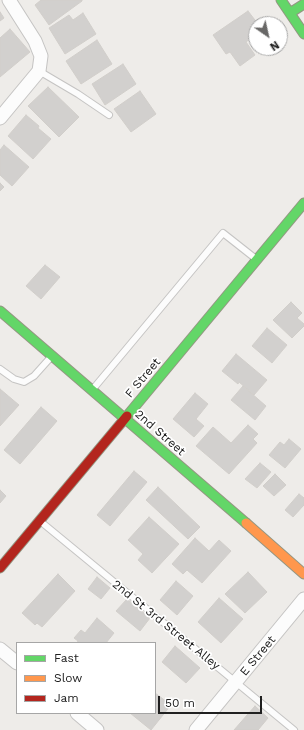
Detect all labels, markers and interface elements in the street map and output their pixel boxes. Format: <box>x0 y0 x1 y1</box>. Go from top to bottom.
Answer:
north arrow <box>248 16 288 56</box>
text: N <box>267 38 281 53</box>
street label: F Street <box>122 355 164 401</box>
street label: 2nd Street <box>132 407 188 459</box>
street label: 2nd St 3rd Street Alley <box>109 577 223 673</box>
street label: E Street <box>237 633 279 679</box>
legend <box>16 642 156 714</box>
text: Fast <box>54 651 79 665</box>
text: Slow <box>54 671 82 685</box>
scale bar <box>160 688 264 714</box>
text: Jam <box>54 691 79 705</box>
text: 50 m <box>165 696 195 710</box>

